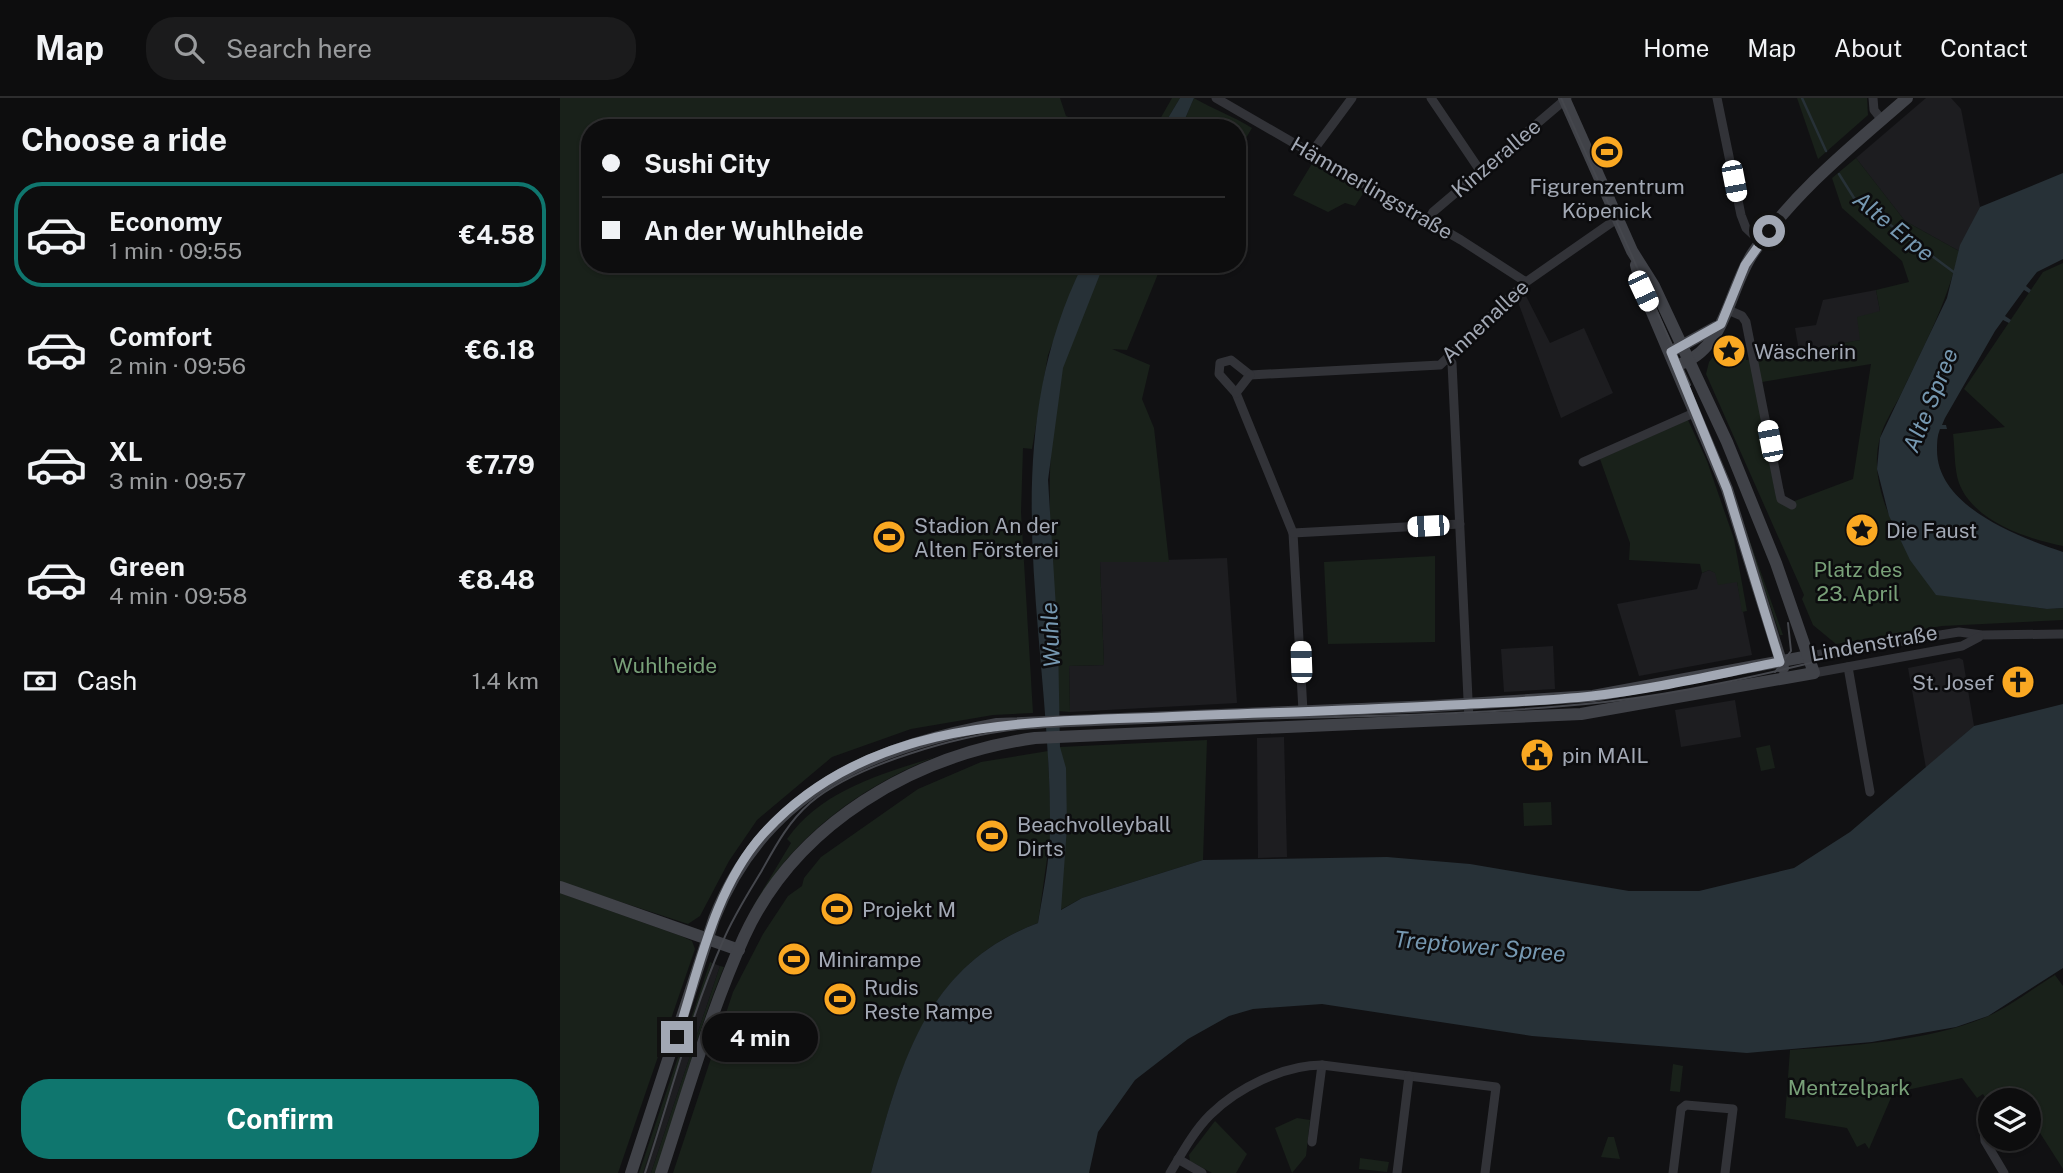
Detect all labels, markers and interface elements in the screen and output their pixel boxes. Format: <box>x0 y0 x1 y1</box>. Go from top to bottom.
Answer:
search box <box>146 17 636 80</box>
text: Map <box>35 29 104 67</box>
icon: search <box>170 29 208 67</box>
text: Search here <box>226 33 372 64</box>
text: Home <box>1643 34 1709 62</box>
text: Map <box>1747 34 1796 62</box>
text: About <box>1834 34 1902 62</box>
text: Contact <box>1940 34 2028 62</box>
street label: Kinzerallee <box>1446 113 1546 203</box>
text: Choose a ride <box>21 121 227 158</box>
street label: Hämmerlingstraße <box>1287 131 1457 245</box>
sports icon: Figurenzentrum Köpenick <box>1588 133 1626 171</box>
text: Sushi City <box>644 148 770 179</box>
car <box>1720 158 1749 204</box>
place label: Figurenzentrum Köpenick <box>1529 174 1685 223</box>
water label: Alte Erpe <box>1848 185 1940 267</box>
icon: car <box>25 203 88 266</box>
text: Economy <box>109 206 222 237</box>
text: An der Wuhlheide <box>644 215 864 246</box>
route start <box>1753 215 1785 247</box>
text: €4.58 <box>459 219 535 250</box>
text: 1 min · 09:55 <box>109 237 242 264</box>
car <box>1625 268 1662 314</box>
street label: Annenallee <box>1436 274 1534 368</box>
icon: car <box>25 318 88 381</box>
text: Comfort <box>109 321 212 352</box>
place icon: Wäscherin <box>1710 332 1748 370</box>
text: €6.18 <box>465 334 535 365</box>
place label: Wäscherin <box>1754 339 1856 364</box>
water label: Alte Spree <box>1897 344 1963 456</box>
text: 2 min · 09:56 <box>109 352 246 379</box>
car <box>1756 418 1785 464</box>
icon: car <box>25 433 88 496</box>
text: XL <box>109 436 143 467</box>
text: €7.79 <box>467 449 535 480</box>
text: 3 min · 09:57 <box>109 467 246 494</box>
place icon: Die Faust <box>1843 511 1881 549</box>
place label: Stadion An der Alten Försterei <box>914 513 1059 562</box>
car <box>1407 514 1450 538</box>
sports icon: Stadion An der Alten Försterei <box>870 518 908 556</box>
place label: Die Faust <box>1886 518 1977 543</box>
icon: car <box>25 548 88 611</box>
text: Green <box>109 551 185 582</box>
park label: Platz des 23. April <box>1814 557 1902 606</box>
text: €8.48 <box>459 564 535 595</box>
text: 4 min · 09:58 <box>109 582 247 609</box>
water label: Wuhle <box>1035 601 1065 669</box>
street label: Lindenstraße <box>1809 620 1939 666</box>
car <box>1290 641 1313 683</box>
park label: Wuhlheide <box>613 653 717 678</box>
icon: cash <box>21 662 59 700</box>
church icon: St. Josef <box>1999 663 2037 701</box>
text: Cash <box>77 665 137 696</box>
text: 1.4 km <box>472 667 539 694</box>
place label: St. Josef <box>1912 670 1994 695</box>
public building icon: pin MAIL <box>1518 736 1556 774</box>
place label: pin MAIL <box>1562 743 1649 768</box>
place label: Beachvolleyball Dirts <box>1017 812 1171 861</box>
sports icon: Beachvolleyball Dirts <box>973 817 1011 855</box>
sports icon: Projekt M <box>818 890 856 928</box>
place label: Projekt M <box>862 897 956 922</box>
water label: Treptower Spree <box>1393 925 1567 967</box>
sports icon: Minirampe <box>775 940 813 978</box>
place label: Minirampe <box>818 947 921 972</box>
place label: Rudis Reste Rampe <box>864 975 993 1024</box>
sports icon: Rudis Reste Rampe <box>821 980 859 1018</box>
callout: 4 min <box>702 1012 817 1062</box>
route end <box>661 1021 693 1053</box>
text: 4 min <box>730 1024 790 1051</box>
park label: Mentzelpark <box>1788 1075 1910 1100</box>
button: Confirm <box>21 1079 539 1159</box>
map controls <box>1978 1088 2041 1151</box>
button: layers <box>1978 1088 2041 1151</box>

